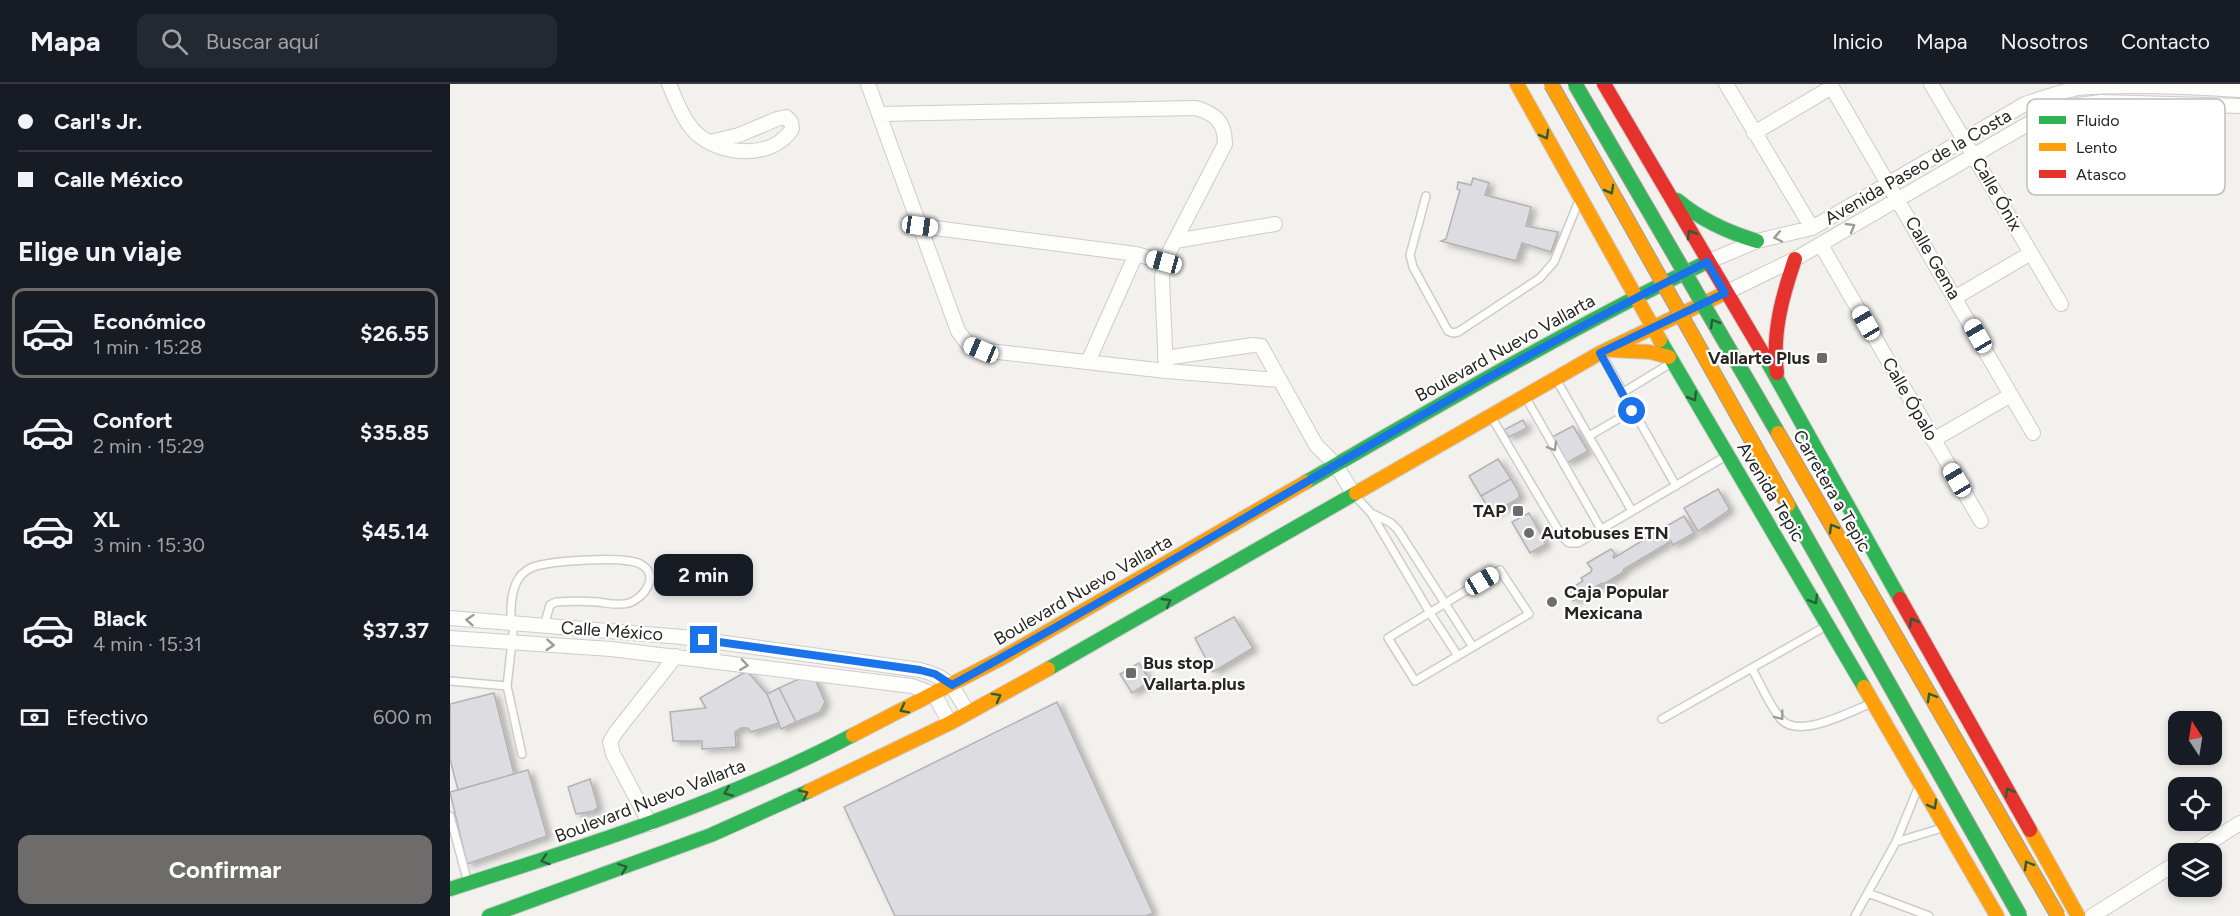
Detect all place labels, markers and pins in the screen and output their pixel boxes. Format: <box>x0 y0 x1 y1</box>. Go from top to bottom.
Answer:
place label: Vallarte Plus <box>1708 347 1811 369</box>
marker: Vallarte Plus <box>1815 351 1829 365</box>
place label: TAP <box>1473 500 1506 522</box>
marker: TAP <box>1511 504 1525 518</box>
place label: Autobuses ETN <box>1541 522 1669 544</box>
marker: Autobuses ETN <box>1522 526 1536 540</box>
place label: Caja Popular Mexicana <box>1564 581 1669 624</box>
marker: Caja Popular Mexicana <box>1545 595 1559 609</box>
place label: Bus stop Vallarta.plus <box>1143 652 1246 695</box>
marker: Bus stop Vallarta.plus <box>1124 666 1138 680</box>

